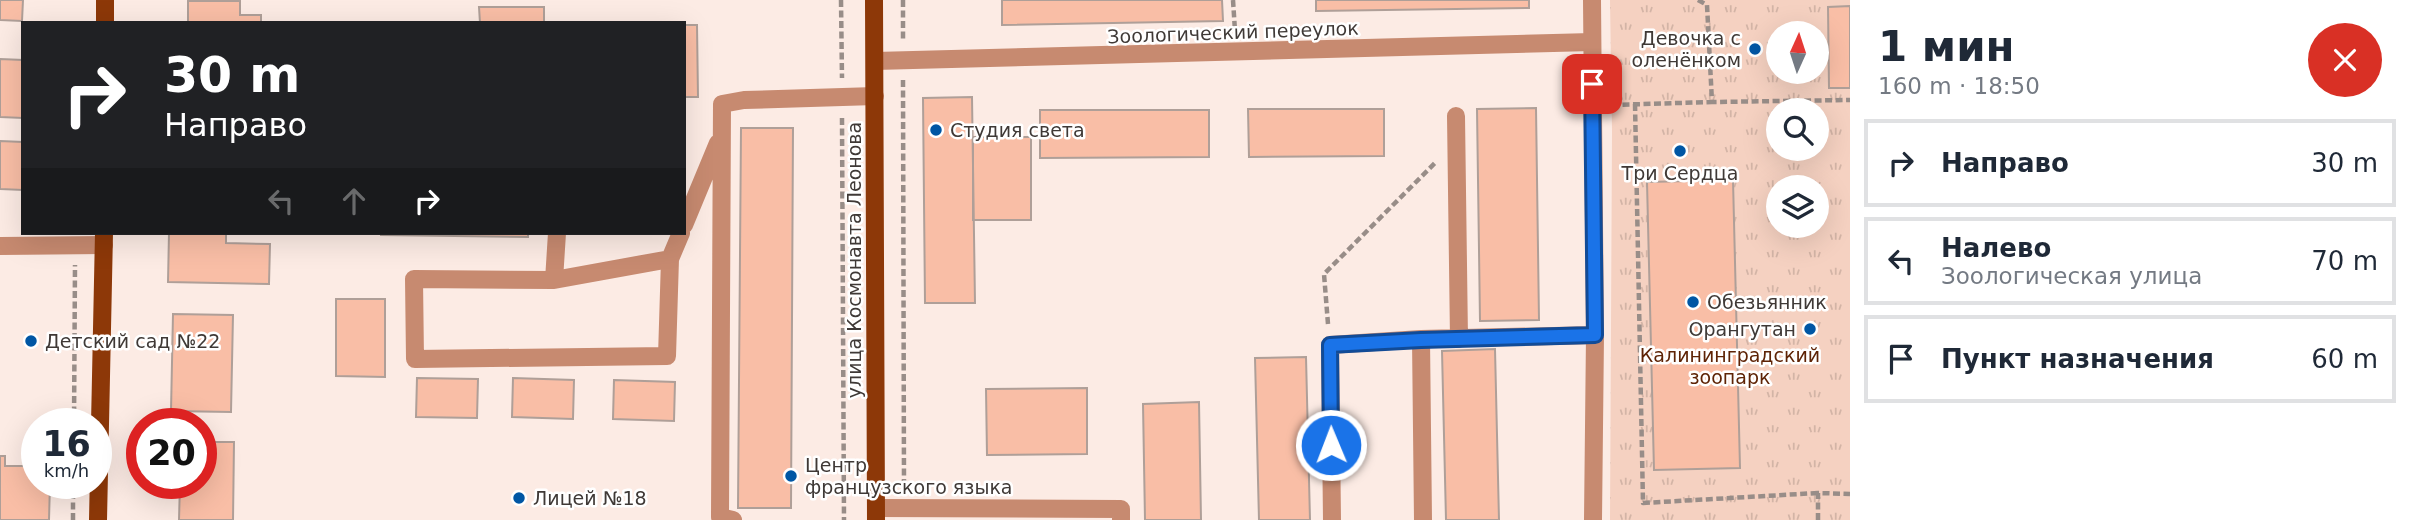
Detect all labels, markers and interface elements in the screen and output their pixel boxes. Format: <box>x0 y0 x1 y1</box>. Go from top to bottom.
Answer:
street label: Зоологический переулок <box>1107 17 1359 47</box>
north arrow <box>1766 21 1829 84</box>
map controls <box>1766 21 1829 238</box>
text: 1 мин <box>1878 22 2015 71</box>
button: close <box>2308 23 2382 97</box>
place label: Девочка с оленёнком <box>1632 27 1741 71</box>
marker: Девочка с оленёнком <box>1747 41 1763 57</box>
text: 30 m <box>164 47 300 104</box>
icon: right <box>49 49 140 140</box>
pin <box>1562 54 1622 114</box>
icon: arrive <box>1573 65 1611 103</box>
text: 160 m · 18:50 <box>1878 73 2040 99</box>
button: search <box>1766 98 1829 161</box>
text: Направо <box>164 106 307 144</box>
place label: Студия света <box>950 119 1085 141</box>
street label: улица Космонавта Леонова <box>843 122 865 398</box>
marker: Студия света <box>928 122 944 138</box>
marker: Три Сердца <box>1672 143 1688 159</box>
icon: right <box>1882 144 1920 182</box>
text: Направо <box>1941 148 2069 178</box>
text: 30 m <box>2311 148 2378 178</box>
place label: Три Сердца <box>1621 162 1738 184</box>
button: layers <box>1766 175 1829 238</box>
icon: left <box>262 182 300 220</box>
icon: ahead <box>335 182 373 220</box>
icon: right <box>408 182 446 220</box>
text: Налево <box>1941 233 2051 263</box>
icon: left <box>1882 242 1920 280</box>
text: 70 m <box>2311 246 2378 276</box>
text: Зоологическая улица <box>1941 263 2202 289</box>
place label: Обезьянник <box>1707 291 1827 313</box>
marker: Обезьянник <box>1685 294 1701 310</box>
place label: Орангутан <box>1689 318 1796 340</box>
marker: Орангутан <box>1802 321 1818 337</box>
place label: Детский сад №22 <box>45 330 220 352</box>
marker: Детский сад №22 <box>23 333 39 349</box>
icon: arrive <box>1882 340 1920 378</box>
park label: Калининградский зоопарк <box>1640 344 1820 388</box>
text: Пункт назначения <box>1941 344 2214 374</box>
text: 60 m <box>2311 344 2378 374</box>
speed limit sign: 20 <box>126 408 217 499</box>
position arrow <box>1294 408 1368 482</box>
text: 16 <box>42 424 91 464</box>
place label: Центр французского языка <box>805 454 1013 498</box>
text: km/h <box>44 460 89 481</box>
marker: Центр французского языка <box>783 468 799 484</box>
place label: Лицей №18 <box>533 487 647 509</box>
marker: Лицей №18 <box>511 490 527 506</box>

